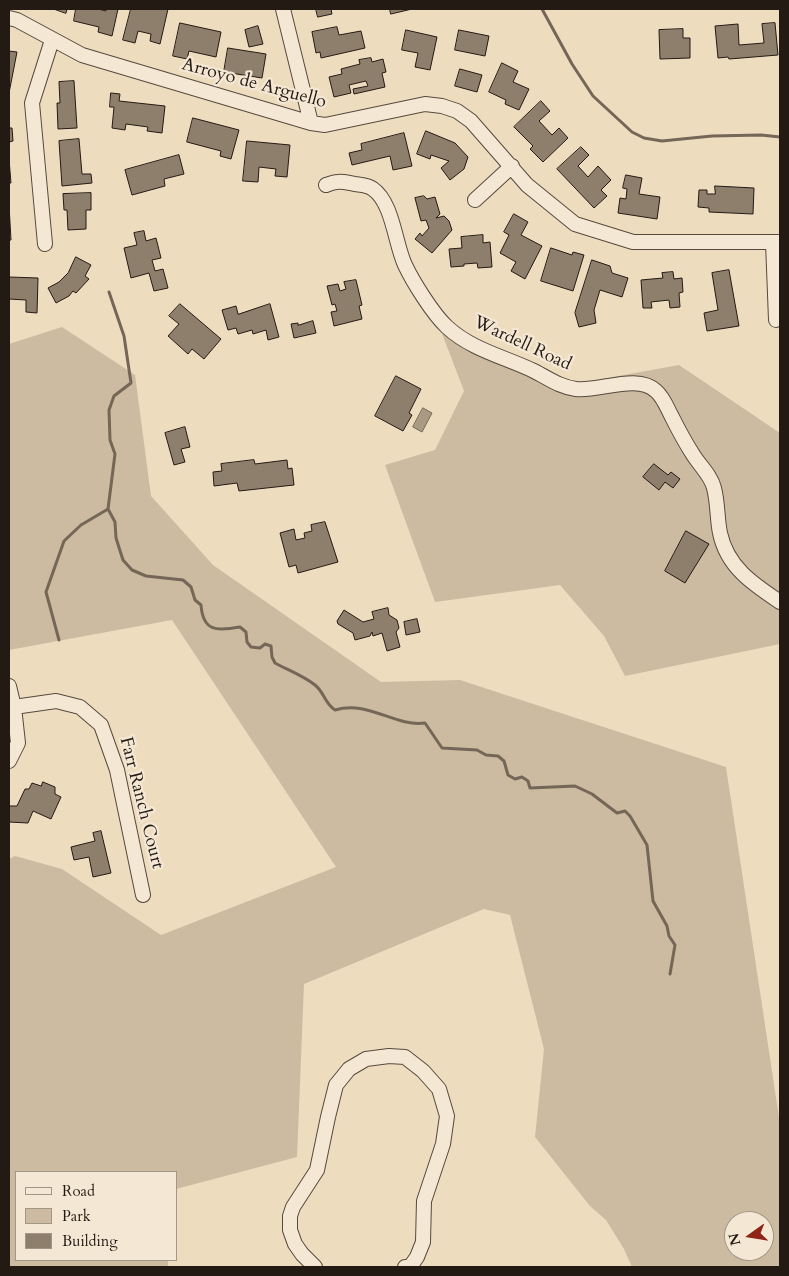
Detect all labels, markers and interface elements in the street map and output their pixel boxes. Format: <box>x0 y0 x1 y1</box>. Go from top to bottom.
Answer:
street label: Arroyo de Arguello <box>179 54 329 114</box>
street label: Wardell Road <box>470 312 574 376</box>
street label: Farr Ranch Court <box>114 735 168 871</box>
legend <box>15 1171 178 1261</box>
text: Road <box>62 1181 95 1201</box>
text: Park <box>62 1206 91 1226</box>
north arrow <box>724 1211 774 1261</box>
text: Building <box>62 1231 118 1251</box>
text: N <box>724 1231 745 1247</box>

